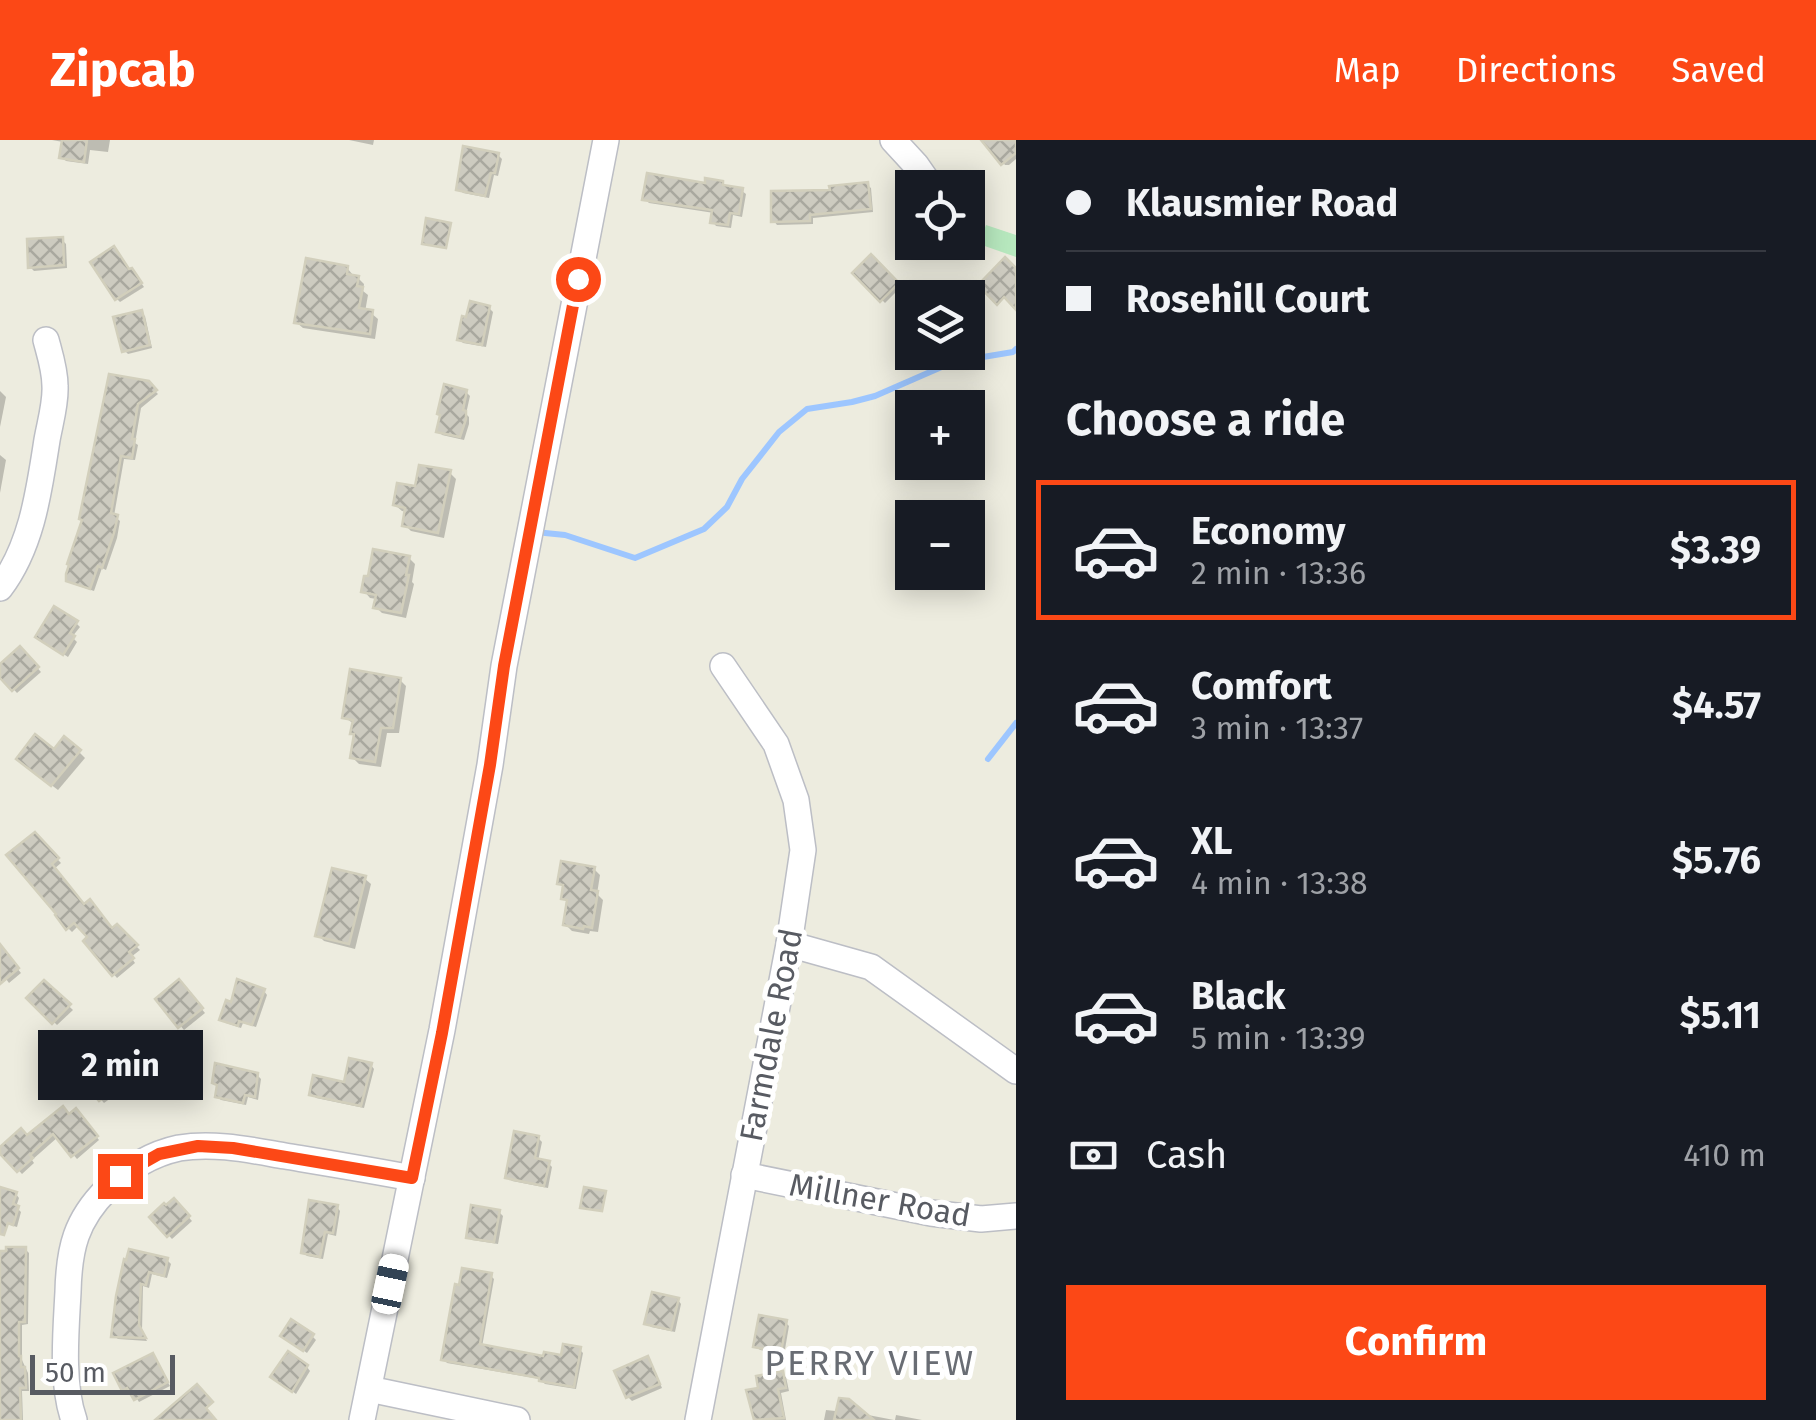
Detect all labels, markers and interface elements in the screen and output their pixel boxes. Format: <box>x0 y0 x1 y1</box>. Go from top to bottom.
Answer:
text: Zipcab <box>50 41 196 99</box>
text: Map <box>1334 49 1401 91</box>
text: Directions <box>1456 49 1616 91</box>
text: Saved <box>1671 49 1766 91</box>
map controls <box>895 170 985 590</box>
button: locate <box>895 170 985 260</box>
text: Klausmier Road <box>1126 180 1398 226</box>
route start <box>556 257 601 302</box>
text: Rosehill Court <box>1126 276 1370 322</box>
button: layers <box>895 280 985 370</box>
button: + <box>895 390 985 480</box>
text: Choose a ride <box>1066 393 1345 447</box>
button: − <box>895 500 985 590</box>
icon: car <box>1071 505 1161 595</box>
text: Economy <box>1191 508 1346 554</box>
text: $3.39 <box>1670 527 1761 573</box>
text: 2 min · 13:36 <box>1191 554 1366 592</box>
icon: car <box>1071 660 1161 750</box>
text: Comfort <box>1191 663 1332 709</box>
text: $4.57 <box>1672 682 1761 728</box>
text: 3 min · 13:37 <box>1191 709 1363 747</box>
icon: car <box>1071 815 1161 905</box>
text: XL <box>1191 818 1233 864</box>
text: $5.76 <box>1672 837 1761 883</box>
text: 4 min · 13:38 <box>1191 864 1368 902</box>
street label: Farmdale Road <box>732 925 810 1145</box>
icon: car <box>1071 970 1161 1060</box>
text: Black <box>1191 973 1286 1019</box>
text: $5.11 <box>1680 992 1761 1038</box>
text: 5 min · 13:39 <box>1191 1019 1366 1057</box>
callout: 2 min <box>38 1031 202 1101</box>
text: 2 min <box>81 1046 160 1084</box>
icon: cash <box>1066 1128 1121 1183</box>
text: Cash <box>1146 1132 1227 1178</box>
text: 410 m <box>1683 1136 1766 1174</box>
route end <box>98 1154 143 1199</box>
street label: Millner Road <box>786 1165 974 1235</box>
car <box>369 1252 411 1316</box>
button: Confirm <box>1066 1285 1766 1400</box>
district label: PERRY VIEW <box>764 1342 976 1384</box>
scale bar <box>30 1350 175 1394</box>
text: 50 m <box>45 1356 106 1389</box>

